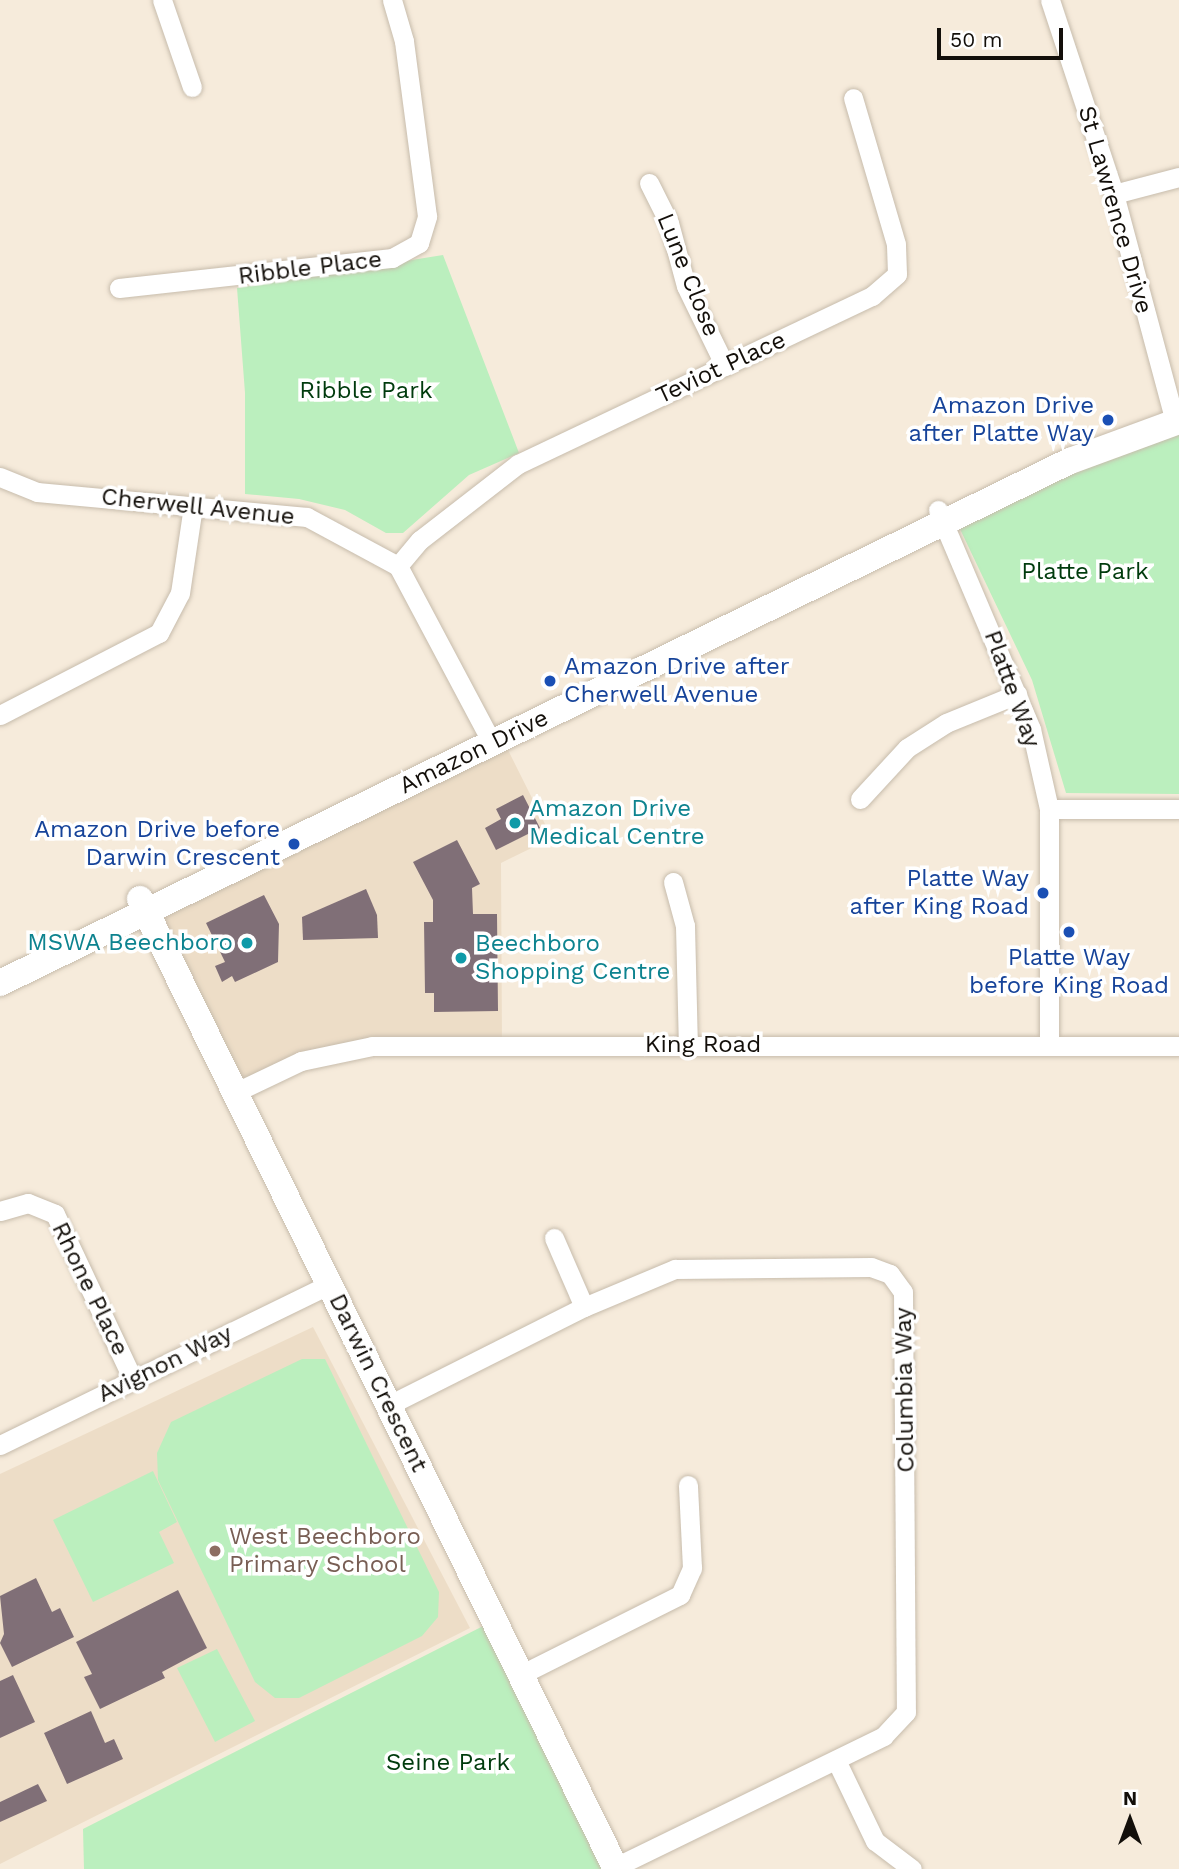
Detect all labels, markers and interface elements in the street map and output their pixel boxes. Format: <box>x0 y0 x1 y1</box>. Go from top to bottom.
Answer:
scale bar <box>941 14 1067 58</box>
text: 50 m <box>950 27 1002 52</box>
street label: St Lawrence Drive <box>1072 103 1158 317</box>
street label: Lune Close <box>650 209 726 341</box>
street label: Ribble Place <box>237 245 383 291</box>
street label: Teviot Place <box>652 325 790 411</box>
park label: Ribble Park <box>299 377 433 405</box>
place label: Amazon Drive after Platte Way <box>907 392 1094 448</box>
marker: Amazon Drive after Platte Way <box>1100 412 1116 428</box>
street label: Cherwell Avenue <box>99 482 297 532</box>
park label: Platte Park <box>1021 558 1149 586</box>
street label: Platte Way <box>977 626 1047 752</box>
place label: Amazon Drive after Cherwell Avenue <box>564 653 790 709</box>
marker: Amazon Drive after Cherwell Avenue <box>542 673 558 689</box>
street label: Amazon Drive <box>395 704 553 800</box>
place label: Amazon Drive Medical Centre <box>529 795 705 851</box>
marker: Amazon Drive Medical Centre <box>507 815 523 831</box>
place label: Amazon Drive before Darwin Crescent <box>34 816 280 872</box>
marker: Amazon Drive before Darwin Crescent <box>286 836 302 852</box>
place label: Platte Way after King Road <box>849 865 1029 921</box>
marker: Platte Way after King Road <box>1035 885 1051 901</box>
marker: Platte Way before King Road <box>1061 924 1077 940</box>
place label: MSWA Beechboro <box>26 929 233 957</box>
place label: Beechboro Shopping Centre <box>475 930 670 986</box>
marker: MSWA Beechboro <box>239 935 255 951</box>
place label: Platte Way before King Road <box>969 944 1169 1000</box>
marker: Beechboro Shopping Centre <box>453 950 469 966</box>
street label: King Road <box>645 1031 761 1059</box>
street label: Rhone Place <box>45 1218 135 1360</box>
street label: Darwin Crescent <box>322 1289 434 1477</box>
street label: Columbia Way <box>889 1307 921 1473</box>
street label: Avignon Way <box>93 1319 237 1409</box>
place label: West Beechboro Primary School <box>229 1523 421 1579</box>
marker: West Beechboro Primary School <box>207 1543 223 1559</box>
park label: Seine Park <box>386 1749 510 1777</box>
north arrow <box>1095 1785 1165 1855</box>
text: N <box>1123 1787 1137 1810</box>

